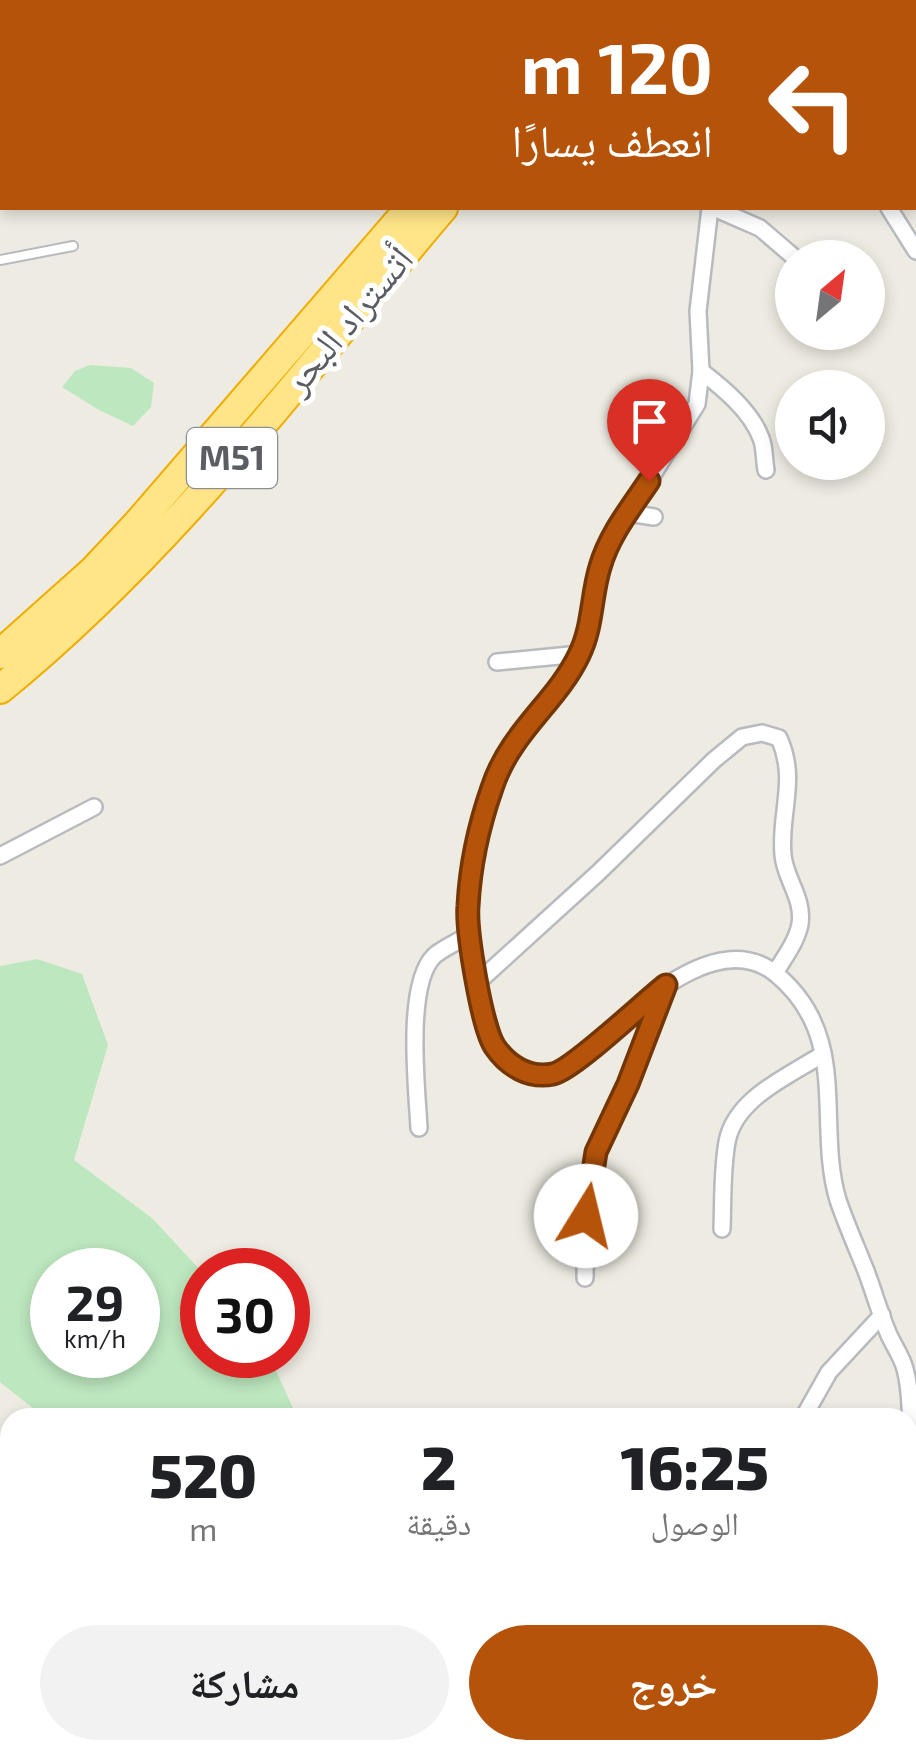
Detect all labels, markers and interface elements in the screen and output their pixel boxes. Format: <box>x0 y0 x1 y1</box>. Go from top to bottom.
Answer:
text: 120 m <box>521 24 713 108</box>
icon: left <box>748 40 878 170</box>
text: انعطف يسارًا <box>511 112 713 166</box>
street label: أتستراد البحر <box>271 236 422 403</box>
north arrow <box>775 240 885 350</box>
map controls <box>775 240 885 480</box>
button: sound <box>775 370 885 480</box>
pin <box>607 379 692 482</box>
icon: arrive <box>622 394 677 449</box>
road number: M51 <box>187 428 277 488</box>
position arrow <box>534 1164 638 1268</box>
speed limit sign: 30 <box>180 1248 310 1378</box>
text: 29 <box>66 1271 124 1331</box>
text: km/h <box>64 1323 126 1353</box>
text: 2 <box>421 1430 457 1502</box>
text: 16:25 <box>621 1430 769 1502</box>
text: 520 <box>149 1438 257 1510</box>
text: دقيقة <box>406 1503 471 1541</box>
text: الوصول <box>650 1503 739 1541</box>
text: m <box>189 1509 217 1547</box>
button: مشاركة <box>40 1625 449 1740</box>
button: خروج <box>469 1625 878 1740</box>

